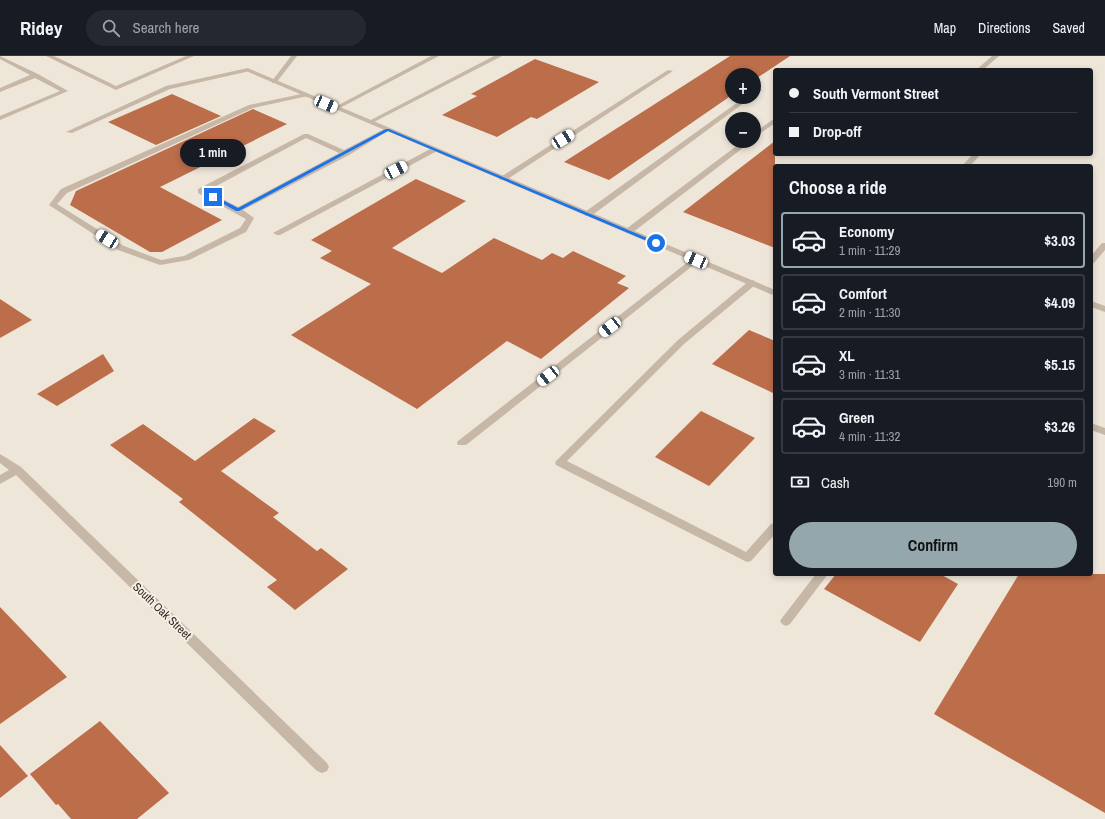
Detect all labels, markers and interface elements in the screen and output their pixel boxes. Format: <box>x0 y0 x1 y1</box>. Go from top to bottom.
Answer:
search box <box>86 10 366 46</box>
text: Ridey <box>20 15 62 41</box>
icon: search <box>100 17 122 39</box>
text: Search here <box>132 17 199 38</box>
text: Map <box>934 19 956 37</box>
text: Directions <box>978 19 1030 37</box>
text: Saved <box>1052 19 1085 37</box>
map controls <box>725 68 761 148</box>
button: + <box>725 68 761 104</box>
text: South Vermont Street <box>813 83 939 104</box>
car <box>313 94 339 114</box>
button: − <box>725 112 761 148</box>
text: Drop-off <box>813 121 862 142</box>
car <box>550 128 576 150</box>
callout: 1 min <box>180 139 246 167</box>
text: 1 min <box>199 144 227 161</box>
car <box>383 159 409 181</box>
text: Choose a ride <box>789 175 887 200</box>
route end <box>204 188 222 206</box>
text: Economy <box>839 221 894 242</box>
icon: car <box>791 222 827 258</box>
car <box>94 228 120 250</box>
text: $3.03 <box>1044 230 1075 251</box>
route start <box>647 234 665 252</box>
text: 1 min · 11:29 <box>839 242 900 259</box>
car <box>683 250 709 270</box>
text: Comfort <box>839 283 887 304</box>
icon: car <box>791 284 827 320</box>
text: $4.09 <box>1044 292 1075 313</box>
text: 2 min · 11:30 <box>839 304 900 321</box>
car <box>597 315 623 339</box>
text: XL <box>839 345 855 366</box>
icon: car <box>791 346 827 382</box>
text: $5.15 <box>1044 354 1075 375</box>
car <box>535 364 561 388</box>
text: 3 min · 11:31 <box>839 366 900 383</box>
text: Green <box>839 407 875 428</box>
icon: car <box>791 408 827 444</box>
text: $3.26 <box>1044 416 1075 437</box>
text: 4 min · 11:32 <box>839 428 900 445</box>
icon: cash <box>789 471 811 493</box>
text: Cash <box>821 472 850 493</box>
text: 190 m <box>1047 474 1077 491</box>
button: Confirm <box>789 522 1077 568</box>
street label: South Oak Street <box>129 579 195 643</box>

